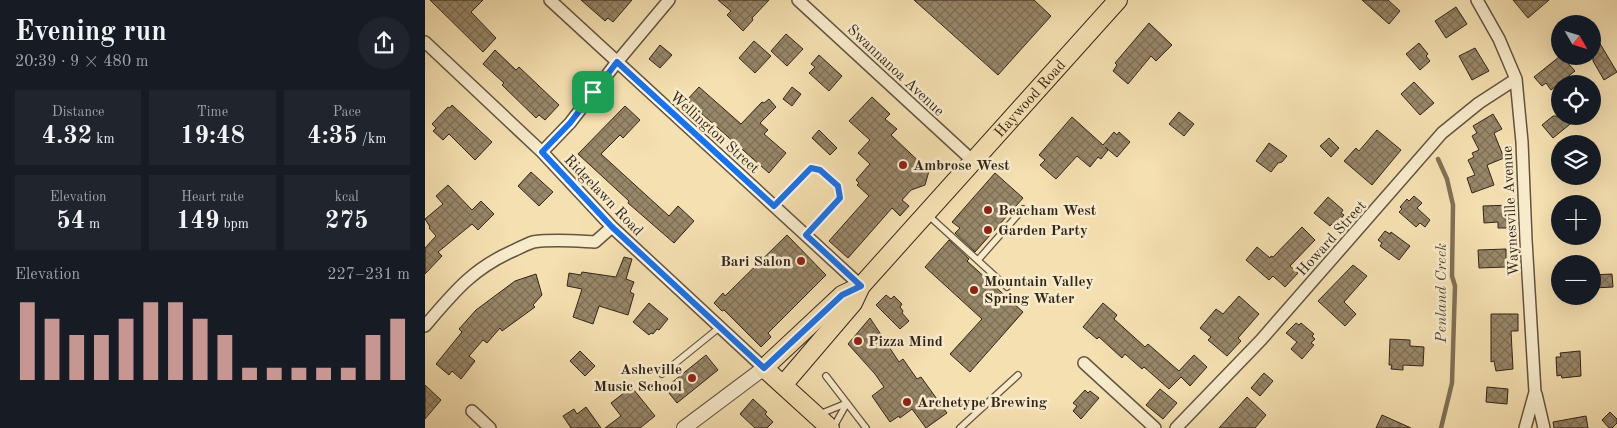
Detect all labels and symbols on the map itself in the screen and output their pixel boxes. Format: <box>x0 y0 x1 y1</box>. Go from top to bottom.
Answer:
north arrow <box>1551 15 1601 65</box>
street label: Swannanoa Avenue <box>844 23 946 120</box>
street label: Haywood Road <box>992 58 1069 141</box>
pin <box>572 71 614 113</box>
street label: Wellington Street <box>666 89 762 177</box>
street label: Waynesville Avenue <box>1501 145 1522 276</box>
street label: Ridgelawn Road <box>561 153 645 240</box>
marker: Ambrose West <box>897 159 909 171</box>
place label: Ambrose West <box>913 159 1010 174</box>
street label: Howard Street <box>1295 198 1370 280</box>
marker: Beacham West <box>982 204 994 216</box>
place label: Beacham West <box>998 204 1097 219</box>
marker: Garden Party <box>982 224 994 236</box>
place label: Garden Party <box>998 224 1088 239</box>
water label: Penland Creek <box>1434 243 1450 344</box>
place label: Bari Salon <box>720 255 791 270</box>
marker: Bari Salon <box>795 255 807 267</box>
place label: Mountain Valley Spring Water <box>984 275 1094 307</box>
marker: Mountain Valley Spring Water <box>968 284 980 296</box>
marker: Pizza Mind <box>852 335 864 347</box>
place label: Pizza Mind <box>868 335 943 350</box>
place label: Asheville Music School <box>594 363 682 395</box>
marker: Asheville Music School <box>686 372 698 384</box>
marker: Archetype Brewing <box>901 396 913 408</box>
place label: Archetype Brewing <box>917 396 1048 411</box>

